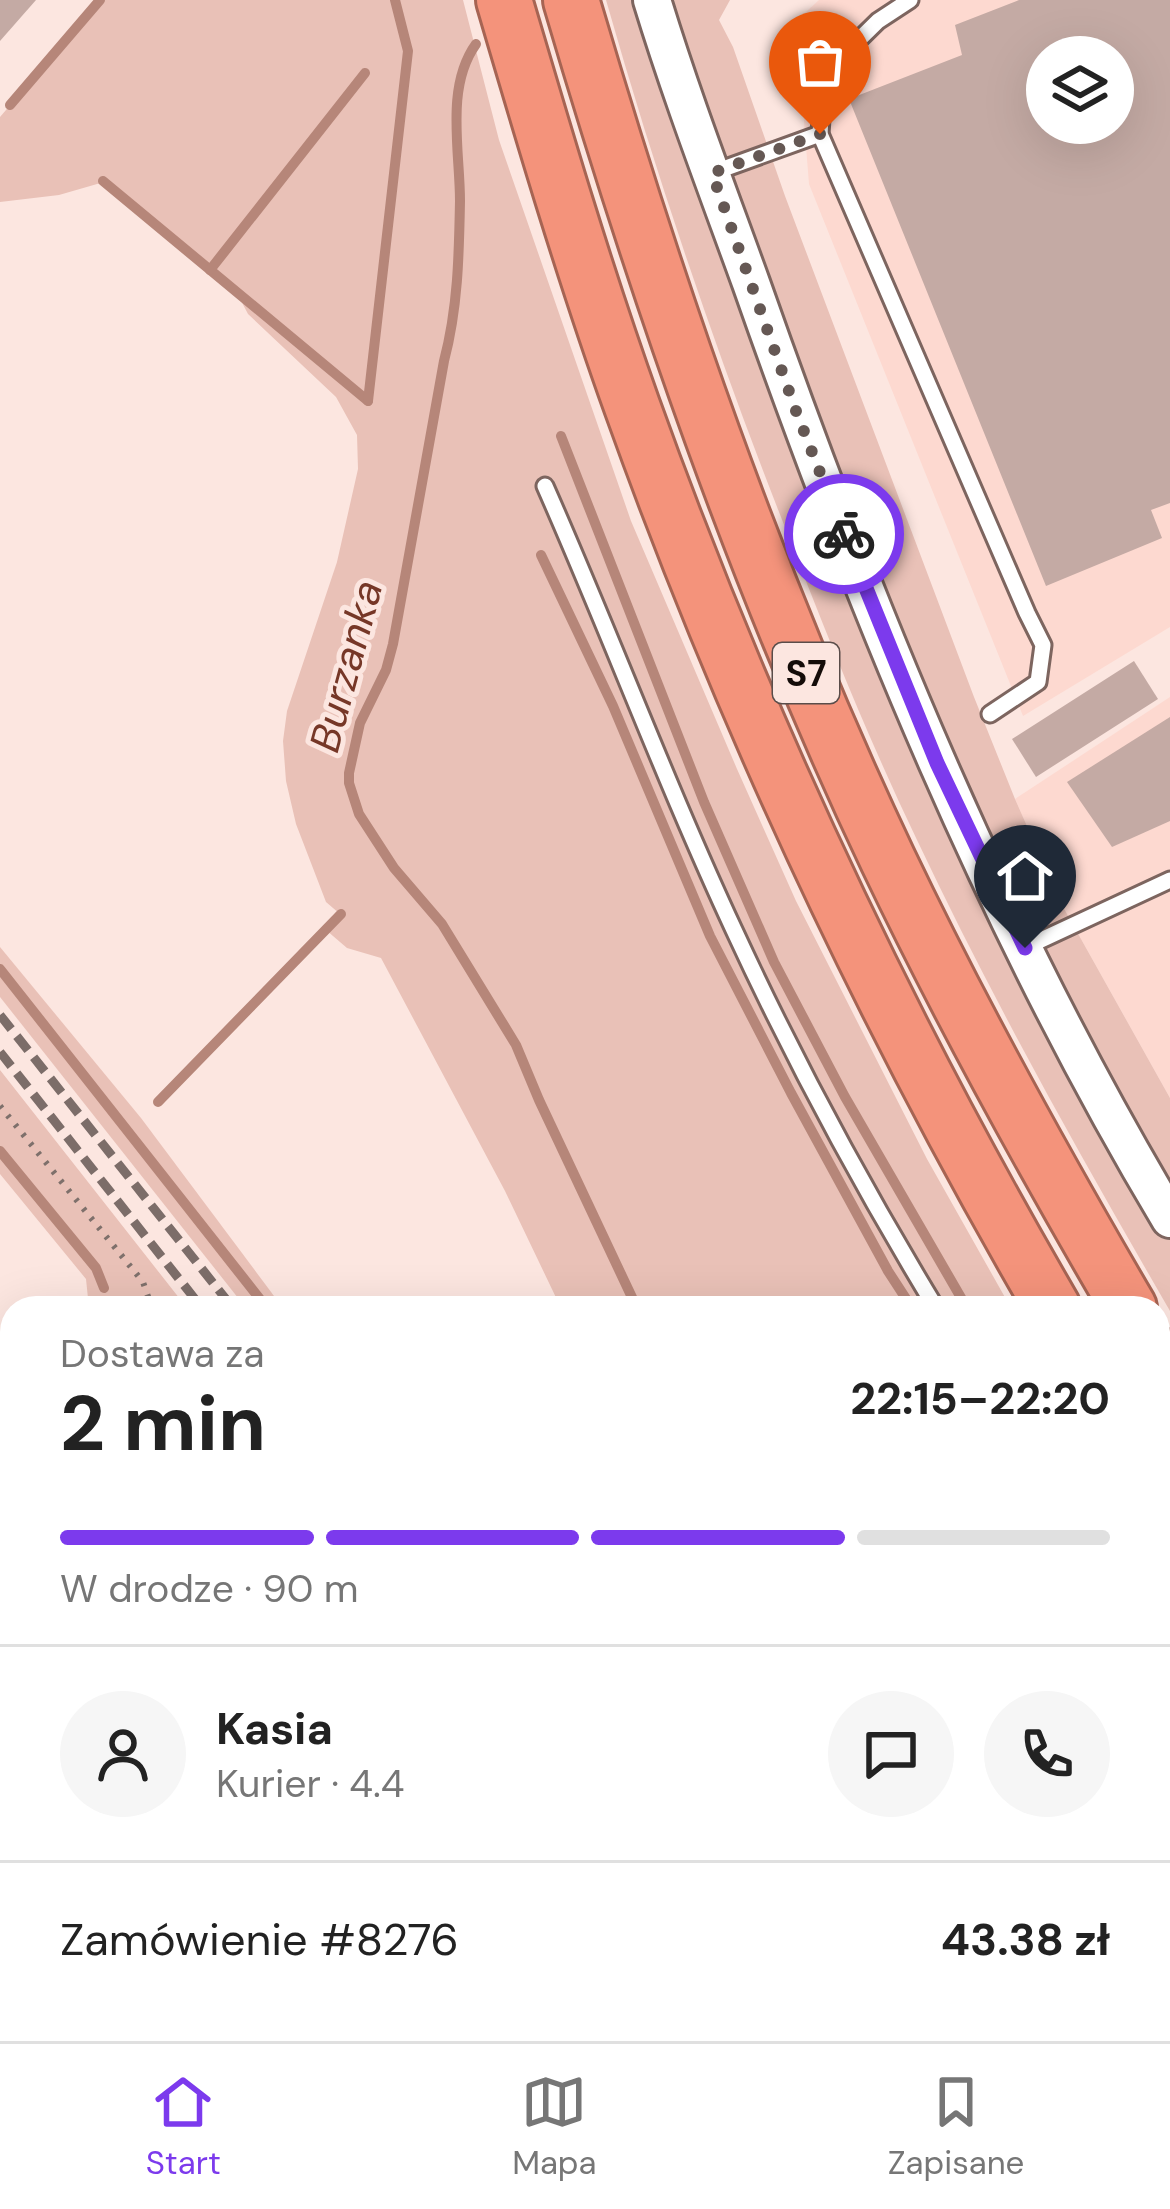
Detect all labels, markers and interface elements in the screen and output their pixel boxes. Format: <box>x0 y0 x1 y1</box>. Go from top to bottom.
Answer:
pin <box>769 11 871 134</box>
icon: bag <box>787 29 853 95</box>
map controls <box>1026 36 1134 144</box>
button: layers <box>1026 36 1134 144</box>
courier <box>784 474 904 594</box>
icon: bike <box>811 501 877 567</box>
water label: Burzanka <box>297 574 395 758</box>
road number: S7 <box>773 643 839 703</box>
pin <box>974 825 1076 948</box>
icon: home <box>992 843 1058 909</box>
text: Dostawa za <box>60 1328 265 1379</box>
text: 22:15–22:20 <box>850 1369 1110 1428</box>
text: 2 min <box>60 1373 266 1474</box>
text: W drodze · 90 m <box>60 1563 359 1614</box>
button: person <box>60 1691 186 1817</box>
button: chat <box>828 1691 954 1817</box>
button: phone <box>984 1691 1110 1817</box>
text: Kasia <box>216 1699 333 1758</box>
text: Kurier · 4.4 <box>216 1758 404 1809</box>
text: Zamówienie #8276 <box>60 1910 459 1969</box>
text: 43.38 zł <box>941 1910 1110 1969</box>
tab: Start <box>146 2069 221 2184</box>
tab: Mapa <box>512 2069 596 2184</box>
tab: Zapisane <box>888 2069 1024 2184</box>

